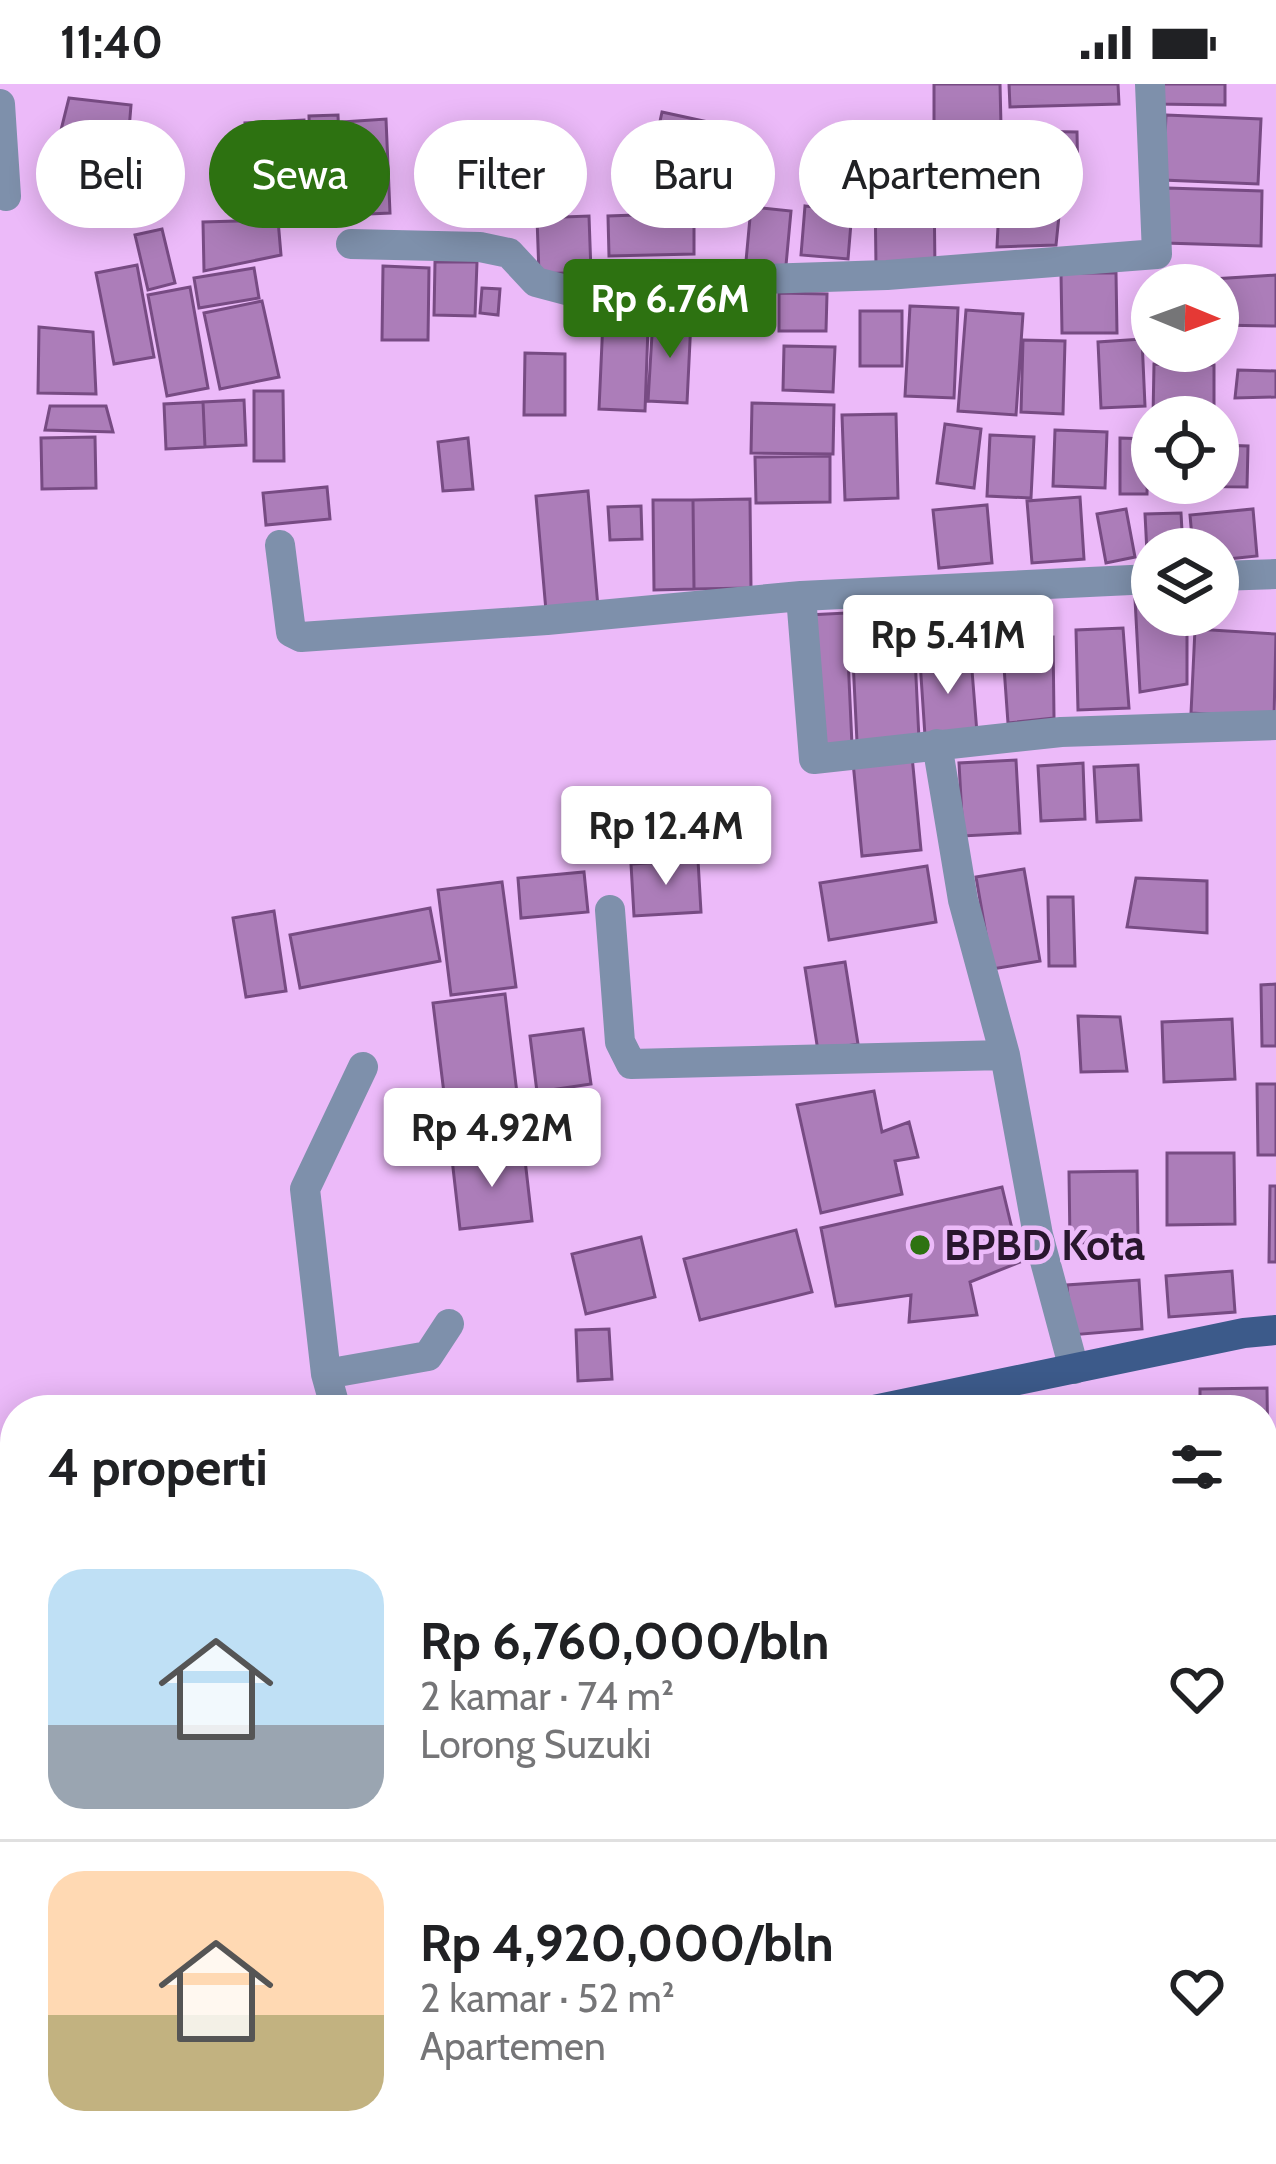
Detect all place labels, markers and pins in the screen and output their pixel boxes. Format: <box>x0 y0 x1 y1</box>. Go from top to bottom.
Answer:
pin: Rp 6.76M <box>546 259 794 361</box>
pin: Rp 5.41M <box>824 595 1072 697</box>
pin: Rp 12.4M <box>542 786 790 888</box>
pin: Rp 4.92M <box>368 1088 616 1190</box>
place label: BPBD Kota <box>944 1219 1145 1271</box>
marker: BPBD Kota <box>907 1232 933 1258</box>

